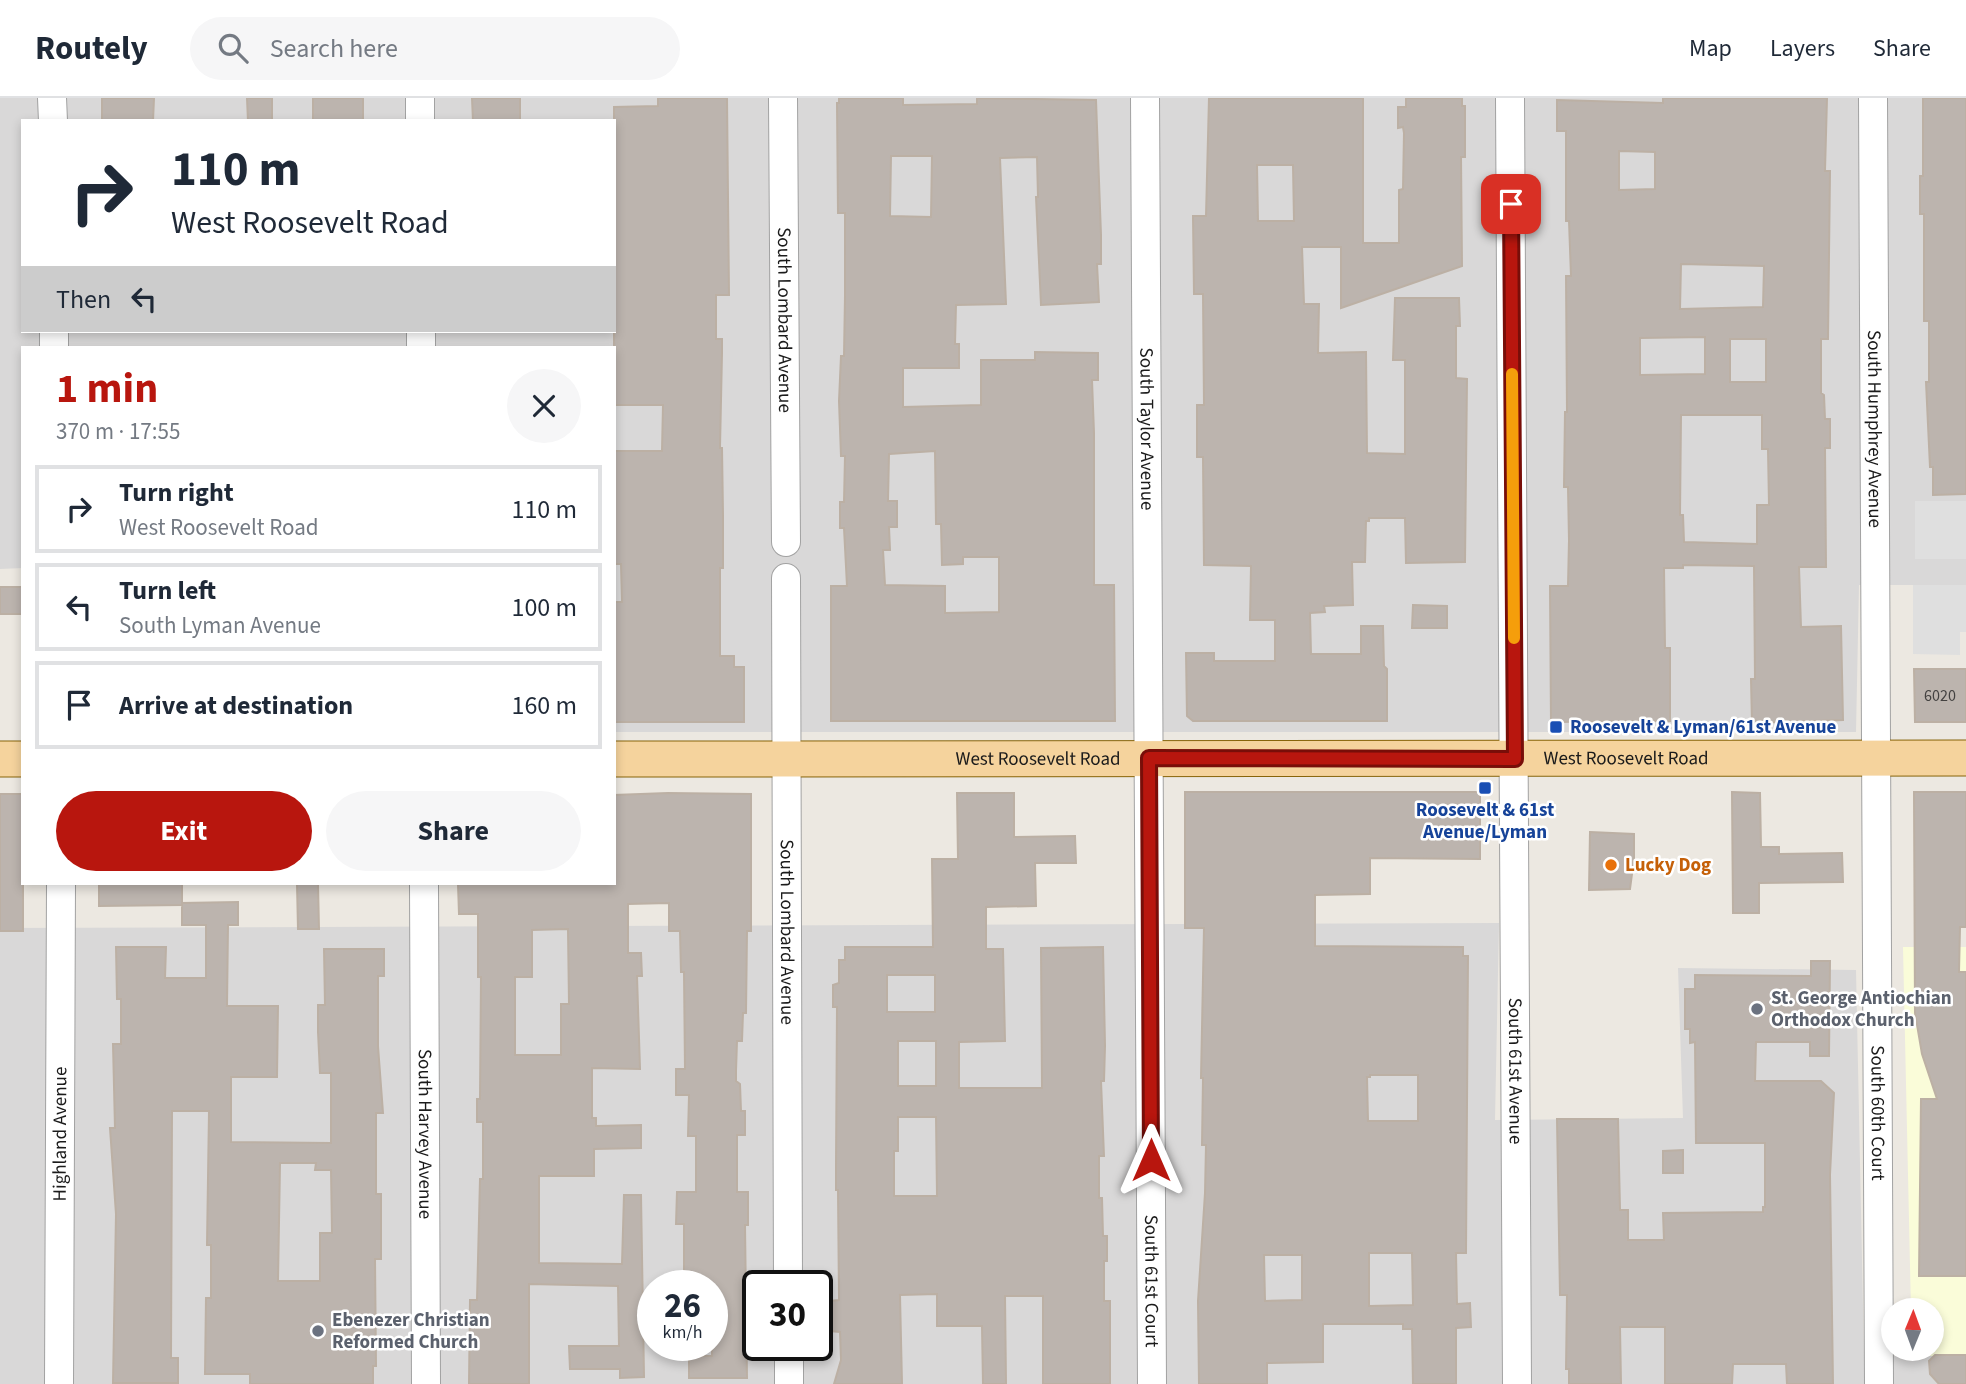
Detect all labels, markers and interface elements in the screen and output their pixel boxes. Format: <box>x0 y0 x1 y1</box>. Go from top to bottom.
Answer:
search box <box>190 17 680 80</box>
text: Routely <box>35 25 148 72</box>
icon: search <box>214 29 252 67</box>
text: Search here <box>270 30 398 67</box>
text: Map <box>1689 31 1732 66</box>
text: Layers <box>1770 31 1835 66</box>
text: Share <box>1873 31 1931 66</box>
text: 110 m <box>171 135 300 205</box>
icon: right <box>56 147 147 238</box>
pin <box>1481 174 1541 234</box>
icon: arrive <box>1492 185 1530 223</box>
text: West Roosevelt Road <box>171 200 449 246</box>
street label: South Lombard Avenue <box>770 227 799 413</box>
icon: left <box>125 280 163 318</box>
text: Then <box>56 281 111 318</box>
street label: South Humphrey Avenue <box>1861 330 1889 528</box>
street label: South Taylor Avenue <box>1133 347 1161 511</box>
text: 1 min <box>56 359 158 419</box>
button: close <box>507 369 581 443</box>
text: 370 m · 17:55 <box>56 415 180 448</box>
text: Turn right <box>119 474 234 511</box>
icon: right <box>60 490 98 528</box>
text: 110 m <box>511 491 577 528</box>
text: West Roosevelt Road <box>119 511 319 544</box>
text: Turn left <box>119 572 216 609</box>
icon: left <box>60 588 98 626</box>
text: 100 m <box>511 589 577 626</box>
text: South Lyman Avenue <box>119 609 321 642</box>
house number: 6020 <box>1924 685 1956 707</box>
icon: arrive <box>60 686 98 724</box>
text: Arrive at destination <box>119 687 353 724</box>
text: 160 m <box>511 687 577 724</box>
place label: Roosevelt & Lyman/61st Avenue <box>1570 714 1837 741</box>
marker: Roosevelt & Lyman/61st Avenue <box>1548 719 1564 735</box>
street label: West Roosevelt Road <box>955 745 1121 772</box>
street label: West Roosevelt Road <box>1543 745 1709 772</box>
marker: Roosevelt & 61st Avenue/Lyman <box>1477 780 1493 796</box>
button: Exit <box>56 791 312 871</box>
button: Share <box>326 791 581 871</box>
place label: Roosevelt & 61st Avenue/Lyman <box>1416 797 1554 846</box>
street label: South Lombard Avenue <box>773 839 801 1025</box>
place label: Lucky Dog <box>1625 852 1711 879</box>
marker: Lucky Dog <box>1603 857 1619 873</box>
place label: St. George Antiochian Orthodox Church <box>1771 985 1952 1034</box>
street label: South 61st Avenue <box>1501 998 1529 1144</box>
marker: St. George Antiochian Orthodox Church <box>1749 1001 1765 1017</box>
street label: South 60th Court <box>1864 1045 1892 1181</box>
street label: South Harvey Avenue <box>411 1049 439 1219</box>
street label: Highland Avenue <box>46 1067 74 1201</box>
position arrow <box>1114 1123 1188 1197</box>
street label: South 61st Court <box>1138 1215 1165 1348</box>
speed limit sign: 30 <box>742 1270 833 1361</box>
text: 26 <box>664 1281 701 1331</box>
north arrow <box>1881 1298 1944 1362</box>
map controls <box>1881 1298 1944 1361</box>
place label: Ebenezer Christian Reformed Church <box>332 1307 490 1356</box>
text: km/h <box>663 1320 702 1345</box>
marker: Ebenezer Christian Reformed Church <box>310 1323 326 1339</box>

